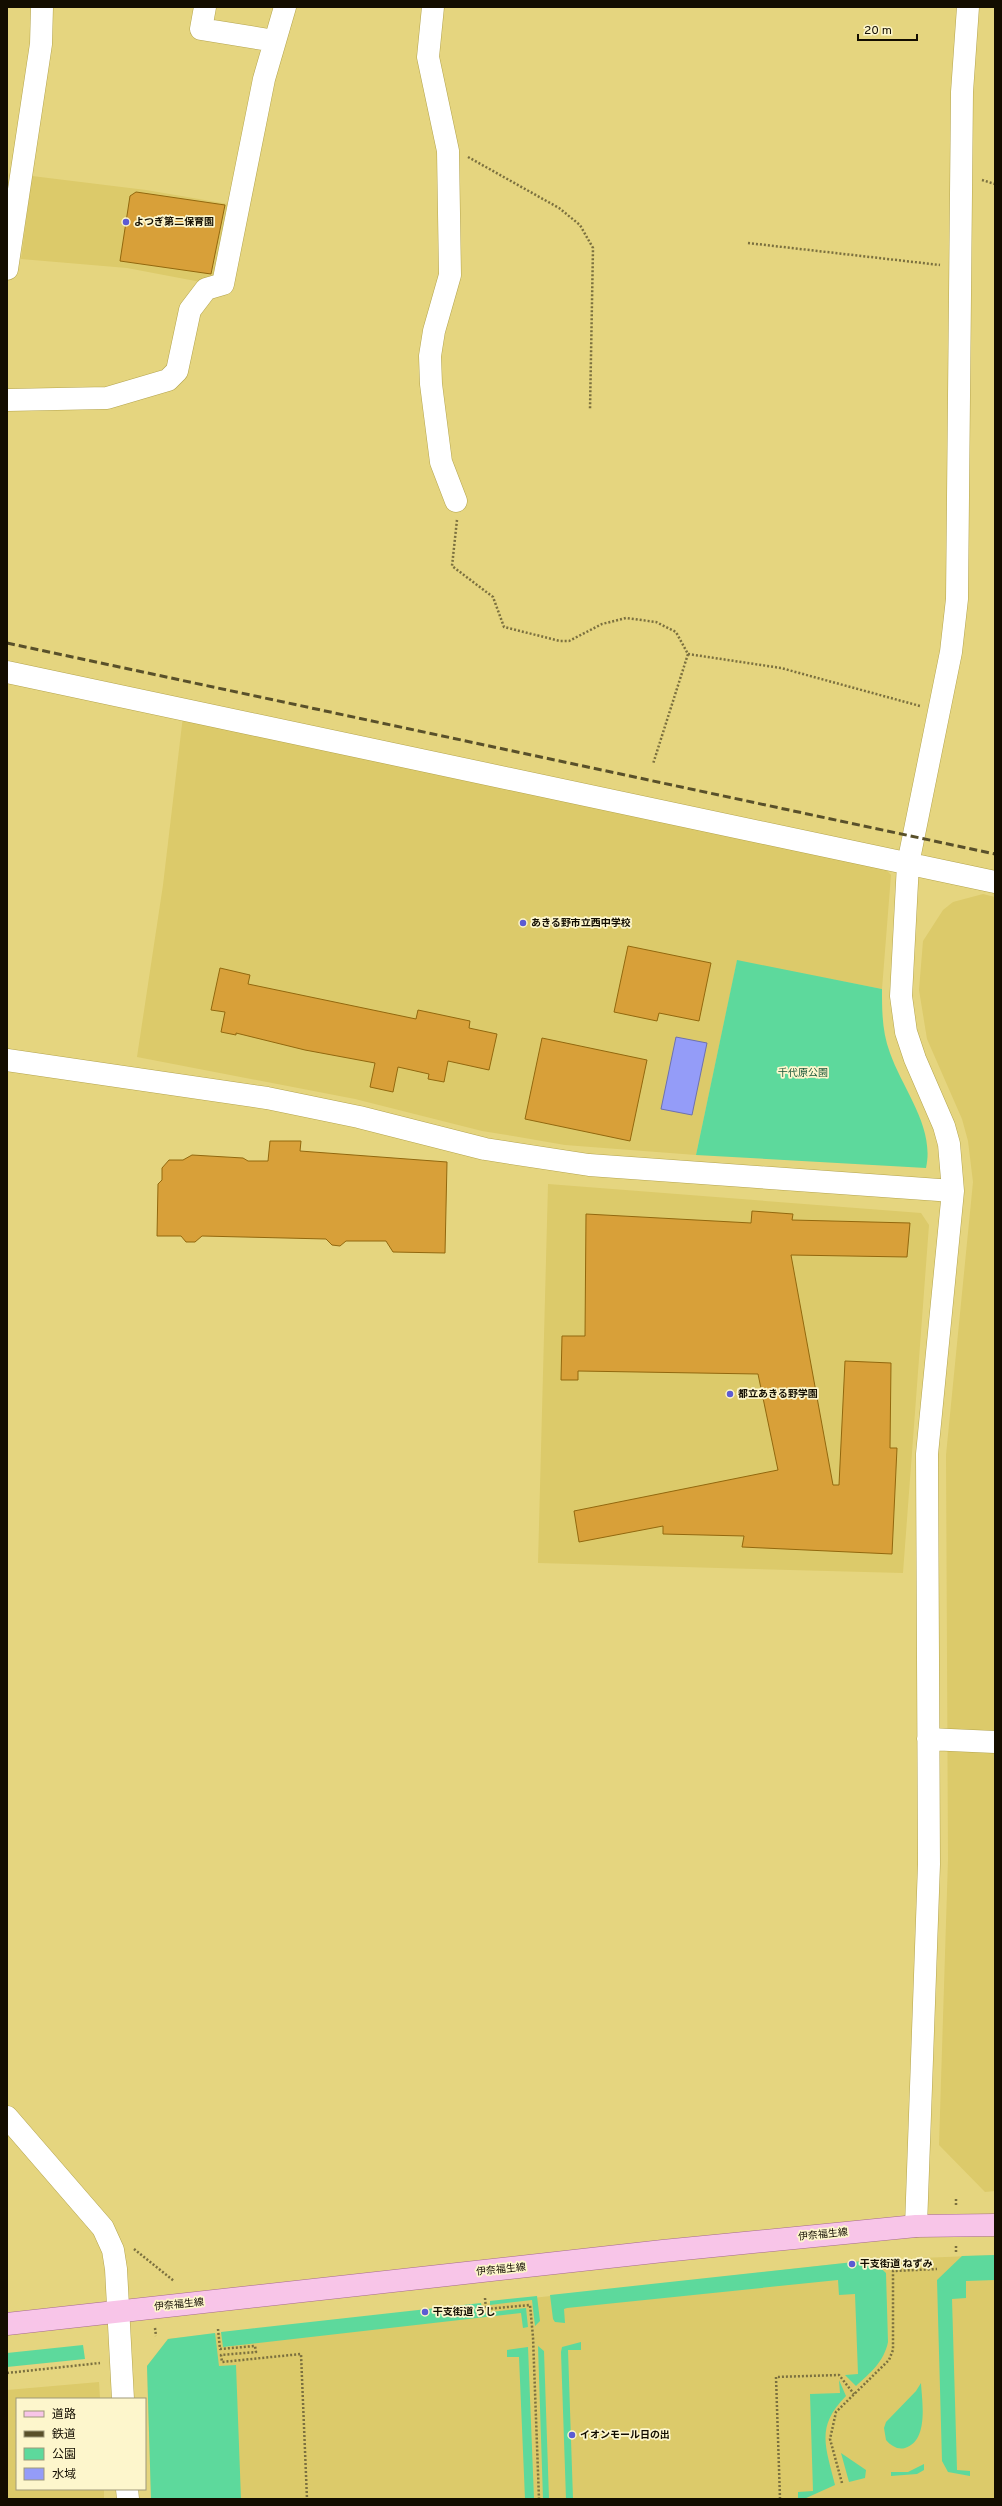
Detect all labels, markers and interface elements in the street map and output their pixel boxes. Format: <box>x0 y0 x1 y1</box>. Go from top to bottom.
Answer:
scale bar <box>858 16 917 42</box>
text: 20 m <box>864 23 892 39</box>
place label: よつぎ第二保育園 <box>134 216 214 229</box>
marker: よつぎ第二保育園 <box>121 217 131 227</box>
place label: あきる野市立西中学校 <box>531 917 631 930</box>
marker: あきる野市立西中学校 <box>518 918 528 928</box>
park label: 千代原公園 <box>778 1067 828 1080</box>
place label: 都立あきる野学園 <box>738 1388 818 1401</box>
marker: 都立あきる野学園 <box>725 1389 735 1399</box>
street label: 伊奈福生線 <box>797 2226 849 2244</box>
place label: 干支街道 ねずみ <box>860 2258 933 2271</box>
marker: 干支街道 ねずみ <box>847 2259 857 2269</box>
street label: 伊奈福生線 <box>475 2261 527 2279</box>
street label: 伊奈福生線 <box>153 2296 205 2314</box>
place label: 干支街道 うし <box>433 2306 496 2319</box>
marker: 干支街道 うし <box>420 2307 430 2317</box>
legend <box>16 2398 146 2490</box>
text: 道路 <box>52 2407 76 2423</box>
text: 鉄道 <box>52 2427 76 2443</box>
place label: イオンモール日の出 <box>580 2429 670 2442</box>
marker: イオンモール日の出 <box>567 2430 577 2440</box>
text: 公園 <box>52 2447 76 2463</box>
text: 水域 <box>52 2467 76 2483</box>

